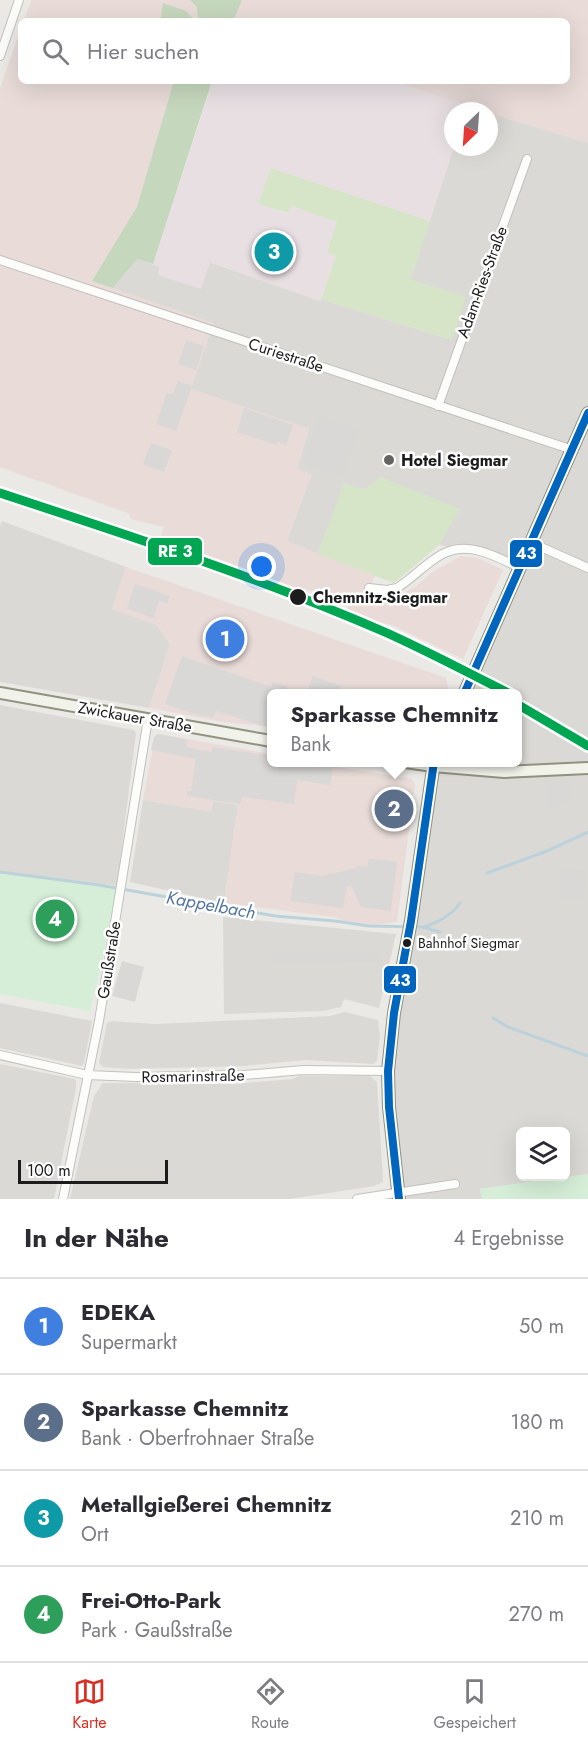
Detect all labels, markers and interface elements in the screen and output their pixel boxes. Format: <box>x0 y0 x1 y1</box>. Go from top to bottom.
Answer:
search box <box>18 18 570 84</box>
icon: search <box>39 35 72 68</box>
text: Hier suchen <box>87 35 199 67</box>
north arrow <box>444 102 498 156</box>
street label: Adam-Ries-Straße <box>451 223 513 341</box>
pin: 3 <box>254 230 294 274</box>
street label: Curiestraße <box>245 332 327 378</box>
place label: Hotel Siegmar <box>401 449 508 472</box>
marker: Hotel Siegmar <box>382 453 396 467</box>
line badge: RE 3 <box>147 537 203 566</box>
line badge: 43 <box>509 539 543 568</box>
text: RE 3 <box>158 540 192 563</box>
text: 43 <box>515 542 537 565</box>
your location <box>247 552 276 581</box>
place label: Chemnitz-Siegmar <box>313 586 448 609</box>
marker: Chemnitz-Siegmar <box>288 587 308 607</box>
pin: 1 <box>206 616 244 662</box>
popup <box>267 689 522 767</box>
street label: Zwickauer Straße <box>76 696 194 738</box>
text: Sparkasse Chemnitz <box>291 698 498 730</box>
text: Bank <box>291 730 331 759</box>
pin: 2 <box>374 786 414 832</box>
water label: Kappelbach <box>164 884 258 926</box>
pin: 4 <box>36 896 74 942</box>
street label: Gaußstraße <box>92 920 126 1000</box>
place label: Bahnhof Siegmar <box>418 933 520 953</box>
marker: Bahnhof Siegmar <box>401 937 413 949</box>
line badge: 43 <box>383 965 417 994</box>
text: 43 <box>389 969 411 992</box>
street label: Rosmarinstraße <box>141 1064 245 1088</box>
map controls <box>516 1127 570 1181</box>
button: layers <box>516 1127 570 1181</box>
scale bar <box>18 1157 168 1184</box>
text: 100 m <box>27 1159 71 1182</box>
text: In der Nähe <box>24 1219 169 1257</box>
text: 4 Ergebnisse <box>454 1224 564 1253</box>
text: EDEKA <box>81 1296 155 1328</box>
text: 1 <box>38 1312 49 1341</box>
text: 50 m <box>519 1312 564 1341</box>
text: Supermarkt <box>81 1328 177 1357</box>
text: Sparkasse Chemnitz <box>81 1392 289 1424</box>
text: 2 <box>37 1408 50 1437</box>
text: 180 m <box>510 1408 564 1437</box>
text: Bank · Oberfrohnaer Straße <box>81 1424 314 1453</box>
text: Metallgießerei Chemnitz <box>81 1488 332 1520</box>
text: 3 <box>37 1504 50 1533</box>
text: 210 m <box>510 1504 564 1533</box>
text: Ort <box>81 1520 108 1549</box>
text: Frei-Otto-Park <box>81 1584 222 1616</box>
text: 4 <box>37 1600 50 1629</box>
text: 270 m <box>509 1600 564 1629</box>
text: Park · Gaußstraße <box>81 1616 233 1645</box>
tab: Karte <box>72 1675 107 1734</box>
tab: Route <box>251 1675 289 1734</box>
tab: Gespeichert <box>434 1675 516 1734</box>

